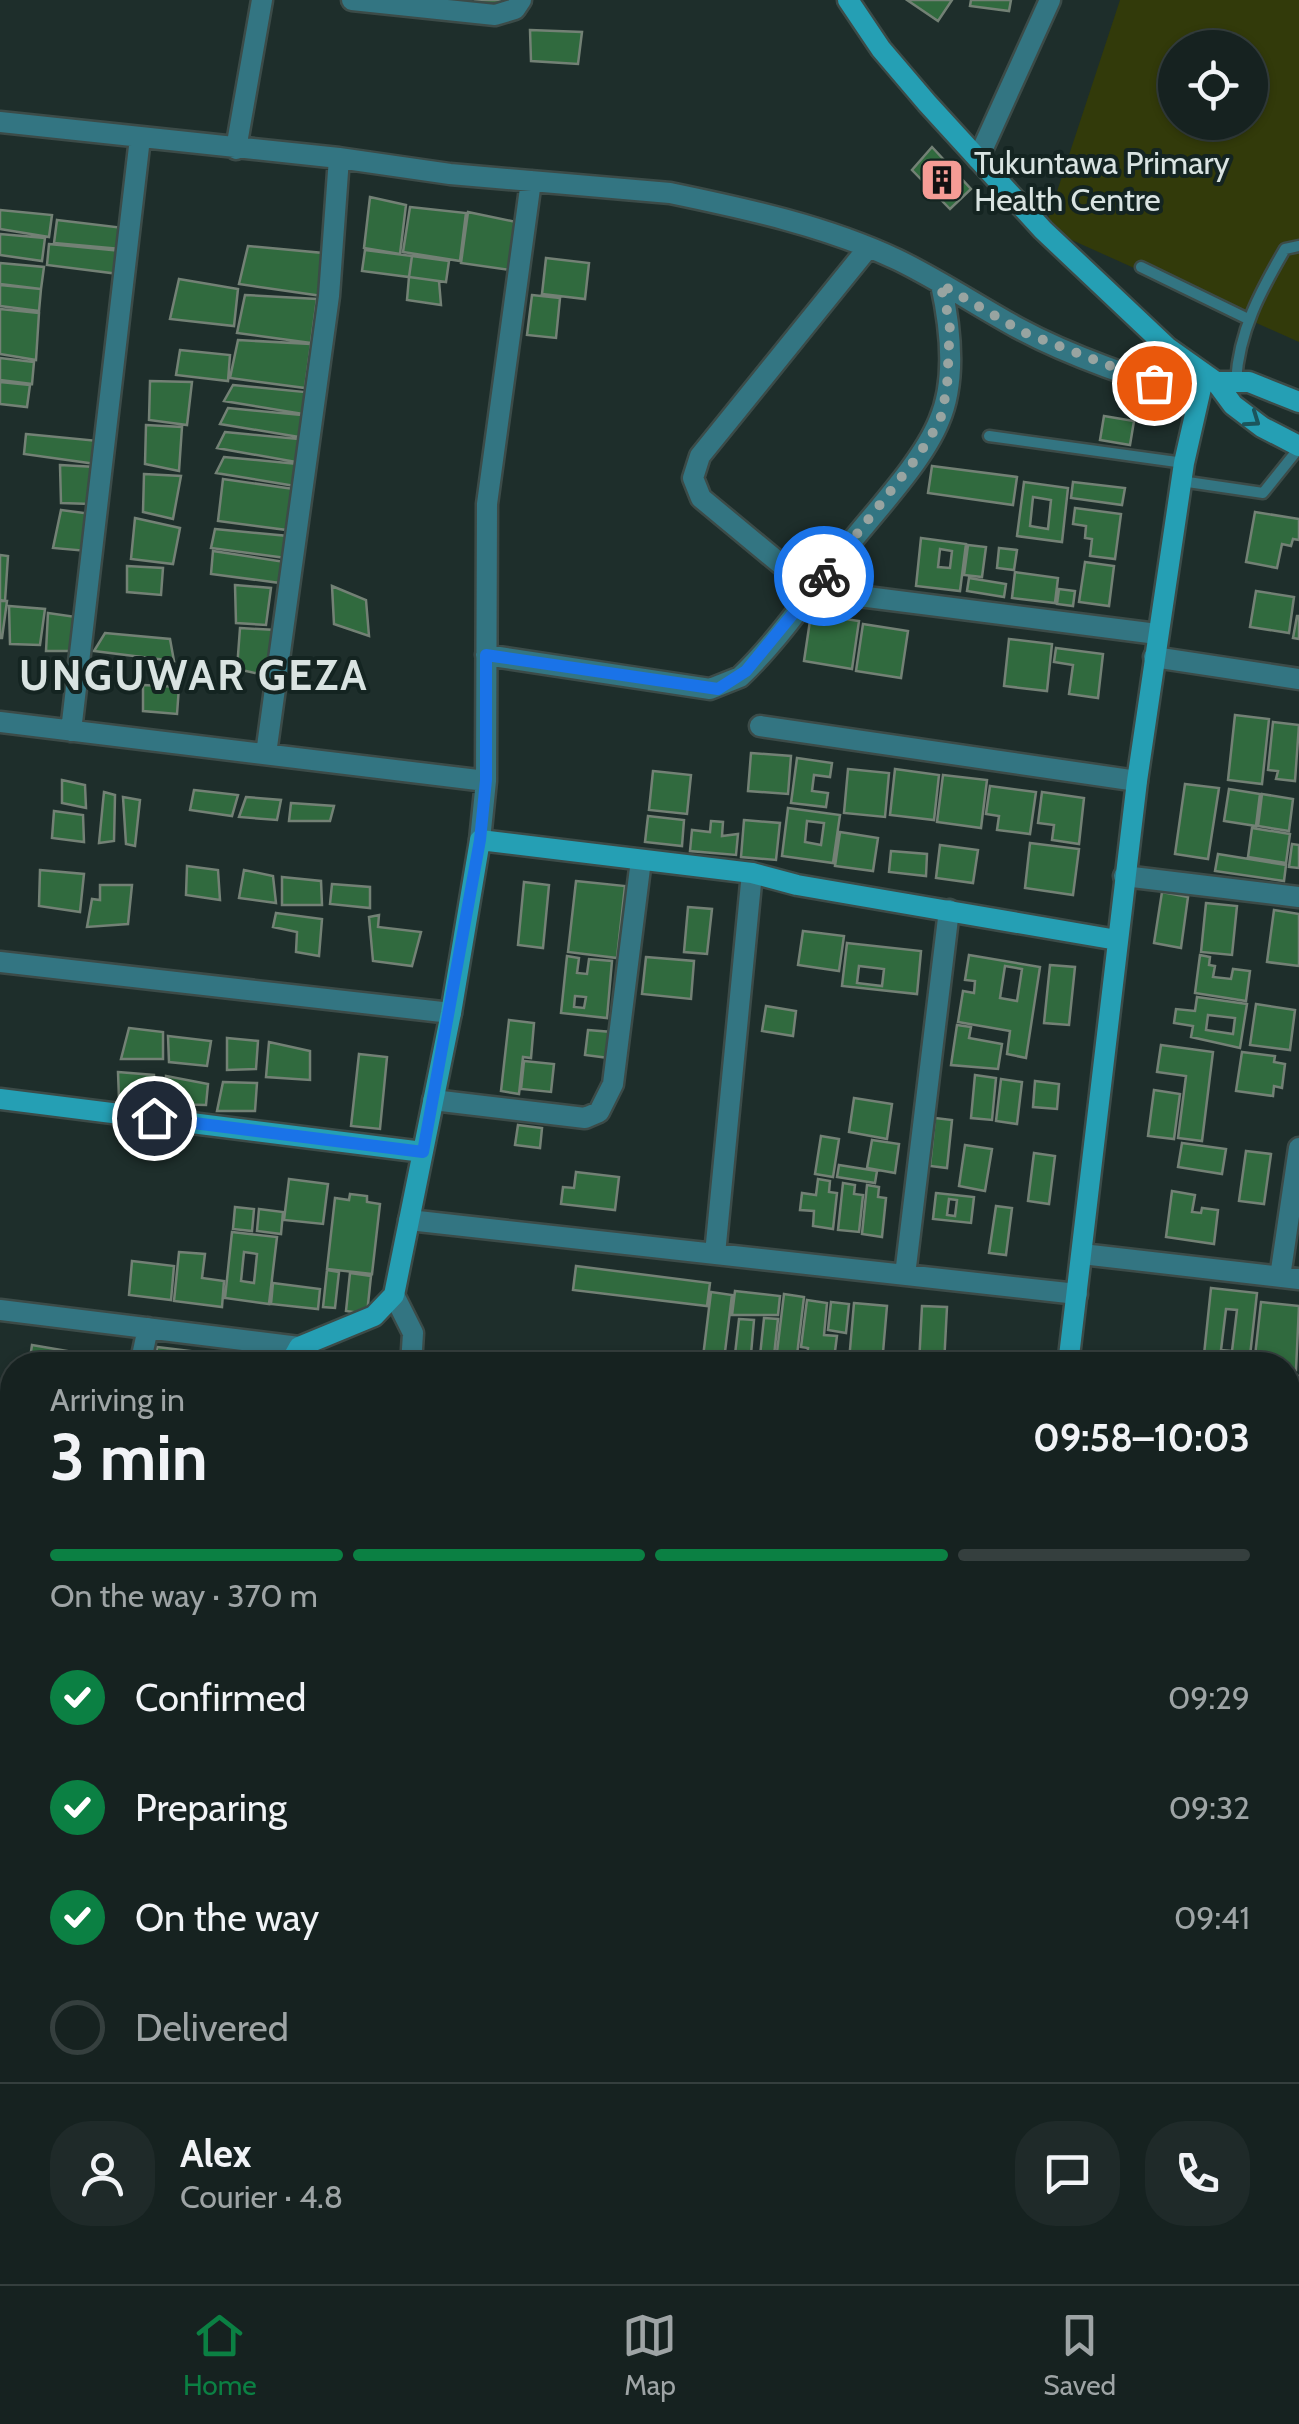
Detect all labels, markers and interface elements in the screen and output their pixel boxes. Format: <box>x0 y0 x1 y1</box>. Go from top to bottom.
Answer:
map controls <box>1158 30 1268 140</box>
button: locate <box>1158 30 1268 140</box>
place label: Tukuntawa Primary Health Centre <box>974 143 1230 219</box>
building icon: Tukuntawa Primary Health Centre <box>919 157 965 203</box>
pin <box>1112 341 1197 426</box>
icon: bag <box>1127 356 1182 411</box>
one-way arrow <box>1242 408 1260 425</box>
courier <box>774 526 874 626</box>
icon: bike <box>797 549 852 604</box>
district label: UNGUWAR GEZA <box>19 649 369 701</box>
pin <box>112 1076 197 1161</box>
icon: home <box>127 1091 182 1146</box>
text: Arriving in <box>50 1380 185 1419</box>
text: 09:58–10:03 <box>1033 1414 1250 1461</box>
text: 3 min <box>50 1417 208 1496</box>
text: On the way · 370 m <box>50 1576 318 1615</box>
icon: check <box>50 1670 105 1725</box>
text: Confirmed <box>135 1674 306 1721</box>
text: 09:29 <box>1168 1678 1250 1717</box>
icon: check <box>50 1780 105 1835</box>
text: Preparing <box>135 1784 287 1831</box>
text: 09:32 <box>1169 1788 1250 1827</box>
icon: check <box>50 1890 105 1945</box>
text: On the way <box>135 1894 319 1941</box>
text: 09:41 <box>1174 1898 1250 1937</box>
text: Delivered <box>135 2004 289 2051</box>
button: person <box>50 2121 155 2226</box>
button: chat <box>1015 2121 1120 2226</box>
button: phone <box>1145 2121 1250 2226</box>
text: Alex <box>180 2130 251 2177</box>
text: Courier · 4.8 <box>180 2177 343 2216</box>
tab: Home <box>183 2308 257 2402</box>
tab: Map <box>622 2308 677 2402</box>
tab: Saved <box>1043 2308 1116 2402</box>

